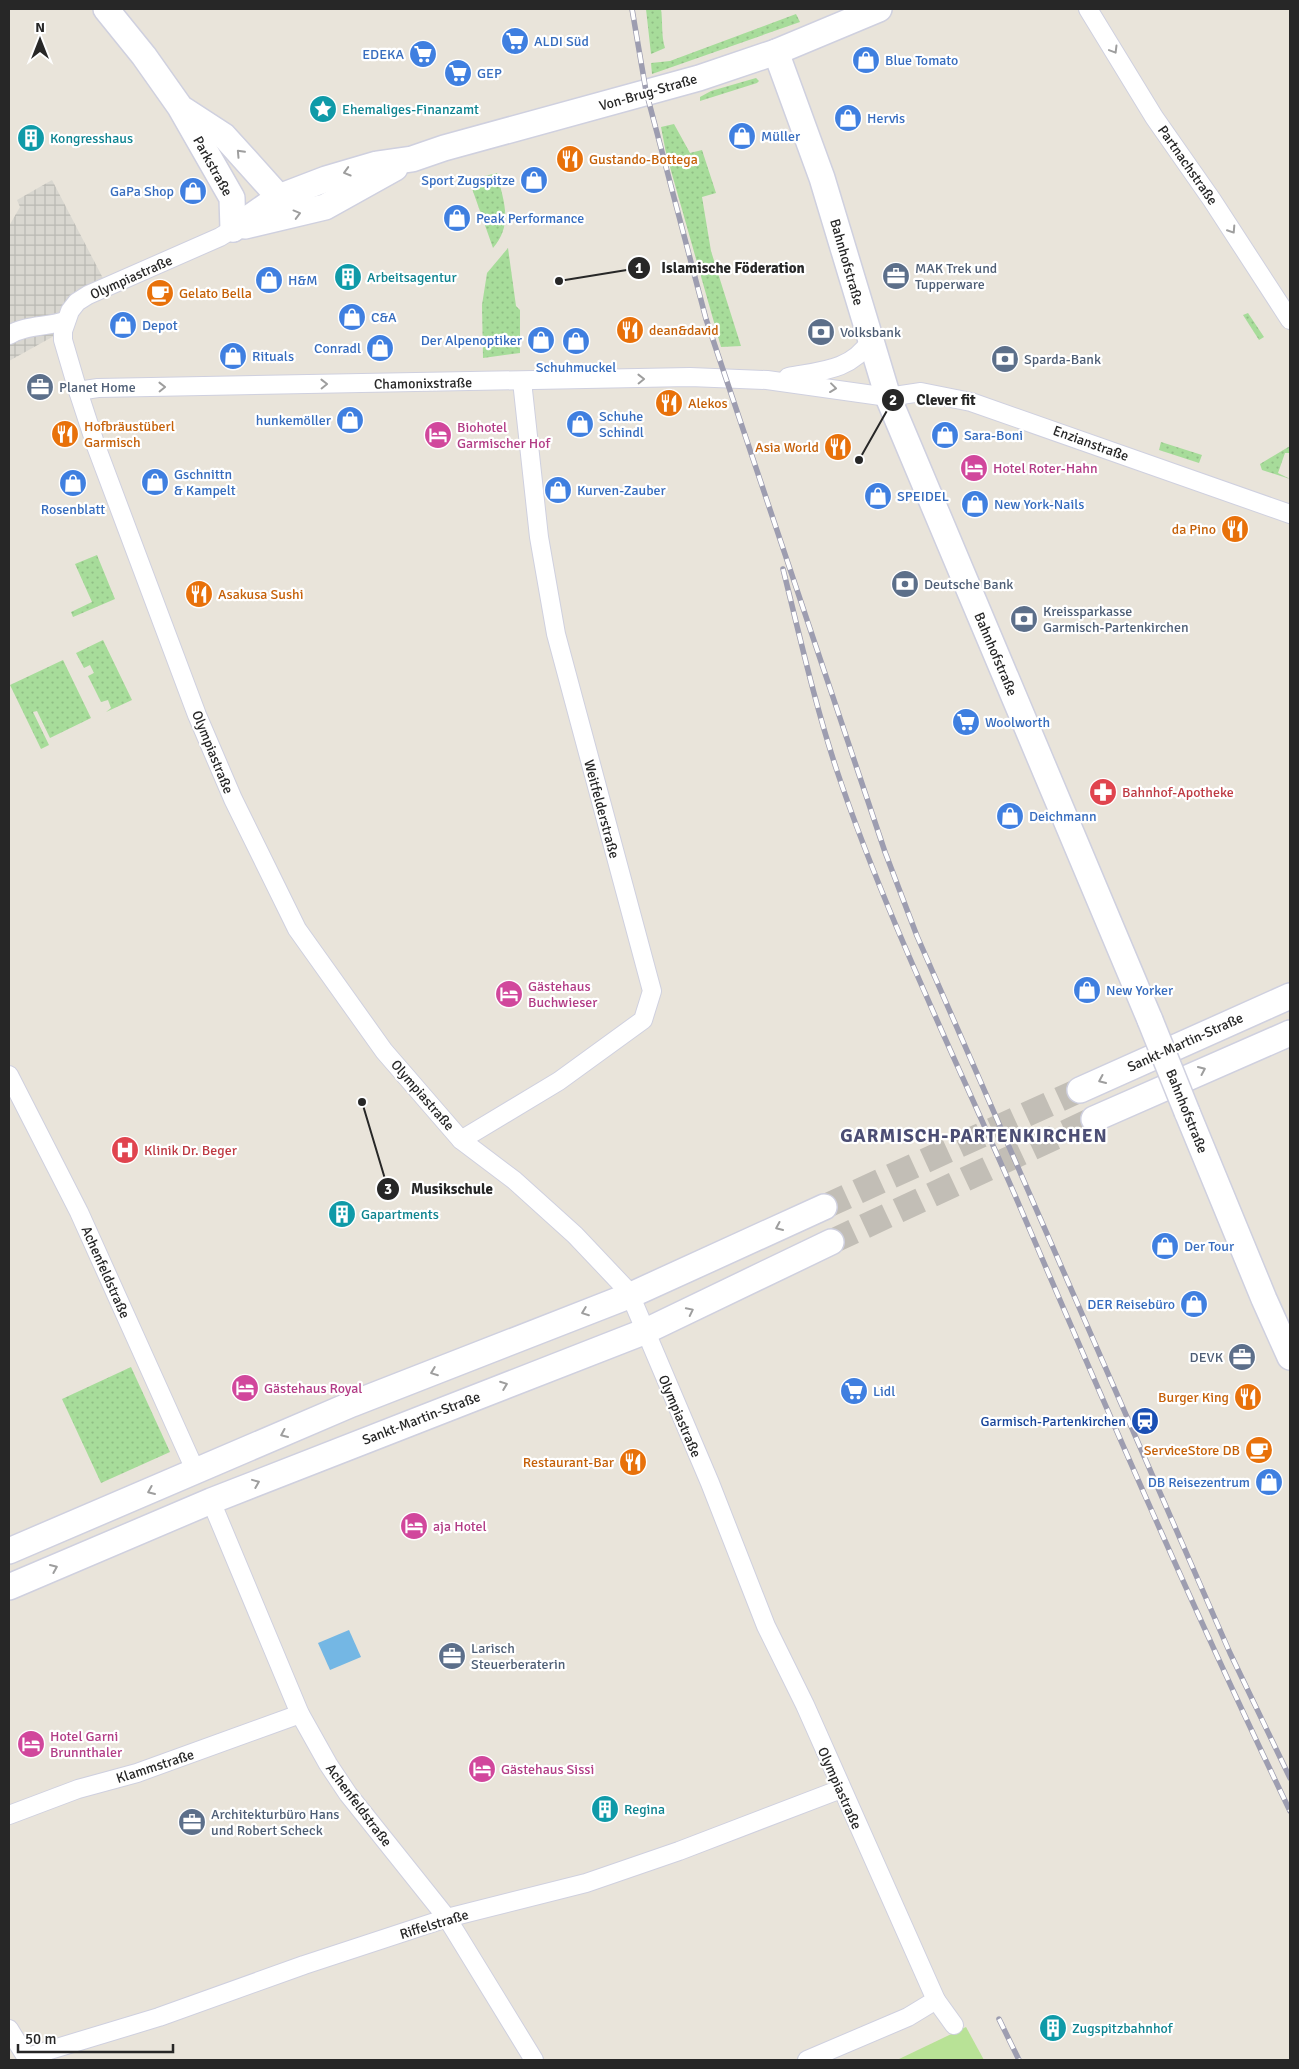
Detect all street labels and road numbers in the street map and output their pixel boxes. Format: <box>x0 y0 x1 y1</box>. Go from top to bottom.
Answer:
street label: Von-Brug-Straße <box>597 70 699 115</box>
street label: Partnachstraße <box>1154 122 1221 208</box>
street label: Parkstraße <box>189 133 236 199</box>
street label: Bahnhofstraße <box>826 217 867 307</box>
street label: Olympiastraße <box>87 252 175 303</box>
street label: Chamonixstraße <box>374 374 472 393</box>
street label: Enzianstraße <box>1051 422 1131 465</box>
street label: Bahnhofstraße <box>970 610 1021 699</box>
street label: Olympiastraße <box>188 708 237 796</box>
street label: Weitfelderstraße <box>580 758 623 860</box>
street label: Sankt-Martin-Straße <box>1125 1009 1246 1076</box>
street label: Olympiastraße <box>387 1056 458 1134</box>
street label: Bahnhofstraße <box>1162 1067 1211 1156</box>
street label: Achenfeldstraße <box>78 1223 134 1321</box>
street label: Olympiastraße <box>654 1372 705 1460</box>
street label: Sankt-Martin-Straße <box>360 1388 483 1449</box>
street label: Olympiastraße <box>814 1744 865 1832</box>
street label: Klammstraße <box>114 1746 196 1787</box>
street label: Achenfeldstraße <box>322 1761 395 1850</box>
street label: Riffelstraße <box>398 1906 471 1943</box>

